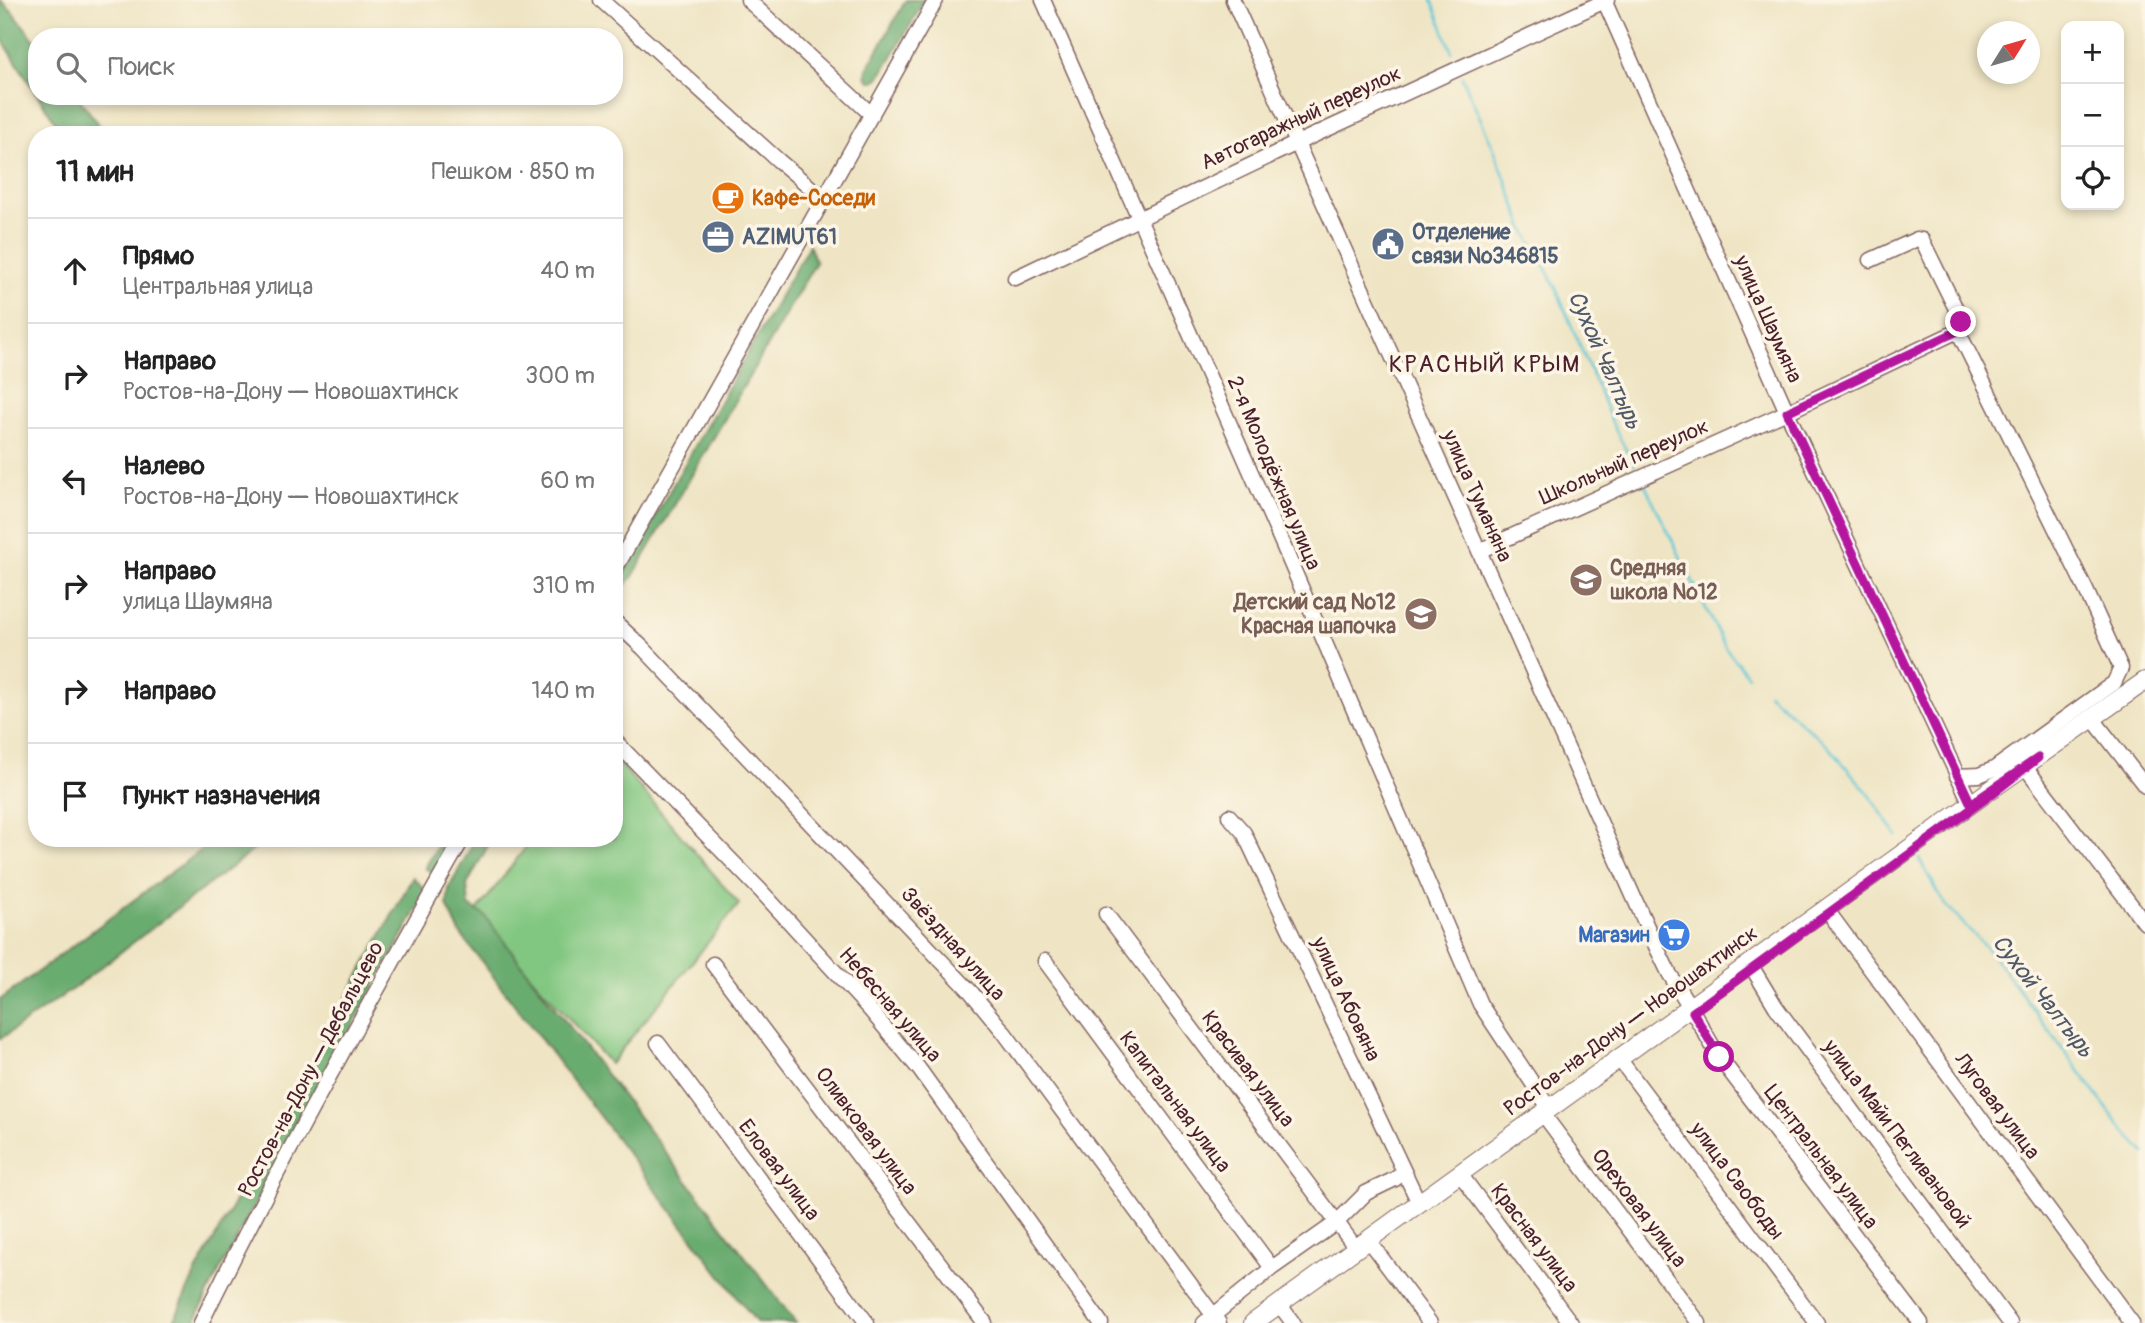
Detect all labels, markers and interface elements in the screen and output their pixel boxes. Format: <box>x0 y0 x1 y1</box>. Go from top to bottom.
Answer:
north arrow <box>1977 21 2040 84</box>
map controls <box>2061 21 2124 210</box>
button: + <box>2061 21 2124 84</box>
search box <box>28 28 623 105</box>
icon: search <box>52 48 90 86</box>
text: Поиск <box>108 51 176 83</box>
street label: Автогаражный переулок <box>1197 60 1406 176</box>
button: − <box>2061 84 2124 147</box>
button: locate <box>2061 147 2124 210</box>
text: 11 мин <box>56 153 134 190</box>
text: Пешком · 850 m <box>432 157 595 186</box>
cafe icon: Кафе-Соседи <box>709 179 747 217</box>
place label: Кафе-Соседи <box>752 185 876 212</box>
office icon: AZIMUT61 <box>699 218 737 256</box>
place label: Отделение связи №346815 <box>1411 219 1559 270</box>
place label: AZIMUT61 <box>742 224 837 251</box>
public building icon: Отделение связи №346815 <box>1369 225 1407 263</box>
text: Прямо <box>123 240 194 272</box>
street label: улица Шаумяна <box>1727 250 1808 387</box>
icon: ahead <box>56 252 94 290</box>
text: 40 m <box>541 256 595 285</box>
text: Центральная улица <box>123 272 313 301</box>
water label: Сухой Чалтырь <box>1562 286 1649 434</box>
route end <box>1945 306 1976 337</box>
text: Направо <box>123 345 216 377</box>
district label: КРАСНЫЙ КРЫМ <box>1389 350 1581 379</box>
icon: right <box>56 357 94 395</box>
text: 300 m <box>525 361 595 390</box>
street label: 2-я Молодёжная улица <box>1221 372 1327 574</box>
text: Ростов-на-Дону — Новошахтинск <box>123 377 459 406</box>
street label: Школьный переулок <box>1535 413 1713 511</box>
street label: улица Туманяна <box>1435 425 1518 566</box>
text: Налево <box>123 450 205 482</box>
icon: left <box>56 462 94 500</box>
text: 60 m <box>540 466 595 495</box>
text: Ростов-на-Дону — Новошахтинск <box>123 482 459 511</box>
text: Направо <box>123 555 216 587</box>
place label: Средняя школа №12 <box>1610 555 1718 606</box>
school or university icon: Средняя школа №12 <box>1567 561 1605 599</box>
icon: right <box>56 567 94 605</box>
text: 310 m <box>532 571 595 600</box>
text: улица Шаумяна <box>123 587 273 616</box>
place label: Детский сад №12 Красная шапочка <box>1232 589 1396 640</box>
school or university icon: Детский сад №12 Красная шапочка <box>1402 595 1440 633</box>
icon: right <box>56 672 94 710</box>
text: Направо <box>123 675 216 707</box>
text: 140 m <box>532 676 595 705</box>
icon: arrive <box>56 777 94 815</box>
text: Пункт назначения <box>123 780 320 812</box>
street label: Звёздная улица <box>895 881 1011 1007</box>
supermarket icon: Магазин <box>1655 916 1693 954</box>
street label: Ростов-на-Дону — Новошахтинск <box>1499 920 1763 1122</box>
place label: Магазин <box>1578 922 1650 949</box>
water label: Сухой Чалтырь <box>1986 929 2100 1064</box>
street label: улица Абовяна <box>1305 932 1387 1066</box>
street label: Ростов-на-Дону — Дебальцево <box>232 937 390 1201</box>
street label: Небесная улица <box>833 942 947 1068</box>
street label: Красивая улица <box>1196 1006 1300 1132</box>
street label: Капитальная улица <box>1113 1026 1237 1178</box>
street label: улица Майи Пегливановой <box>1816 1033 1977 1234</box>
route start <box>1703 1041 1734 1072</box>
street label: Луговая улица <box>1947 1046 2046 1165</box>
street label: Оливковая улица <box>809 1062 923 1200</box>
street label: Центральная улица <box>1758 1080 1884 1234</box>
street label: Еловая улица <box>732 1114 826 1226</box>
street label: улица Свободы <box>1683 1116 1790 1245</box>
street label: Ореховая улица <box>1585 1143 1693 1273</box>
street label: Красная улица <box>1484 1178 1584 1298</box>

